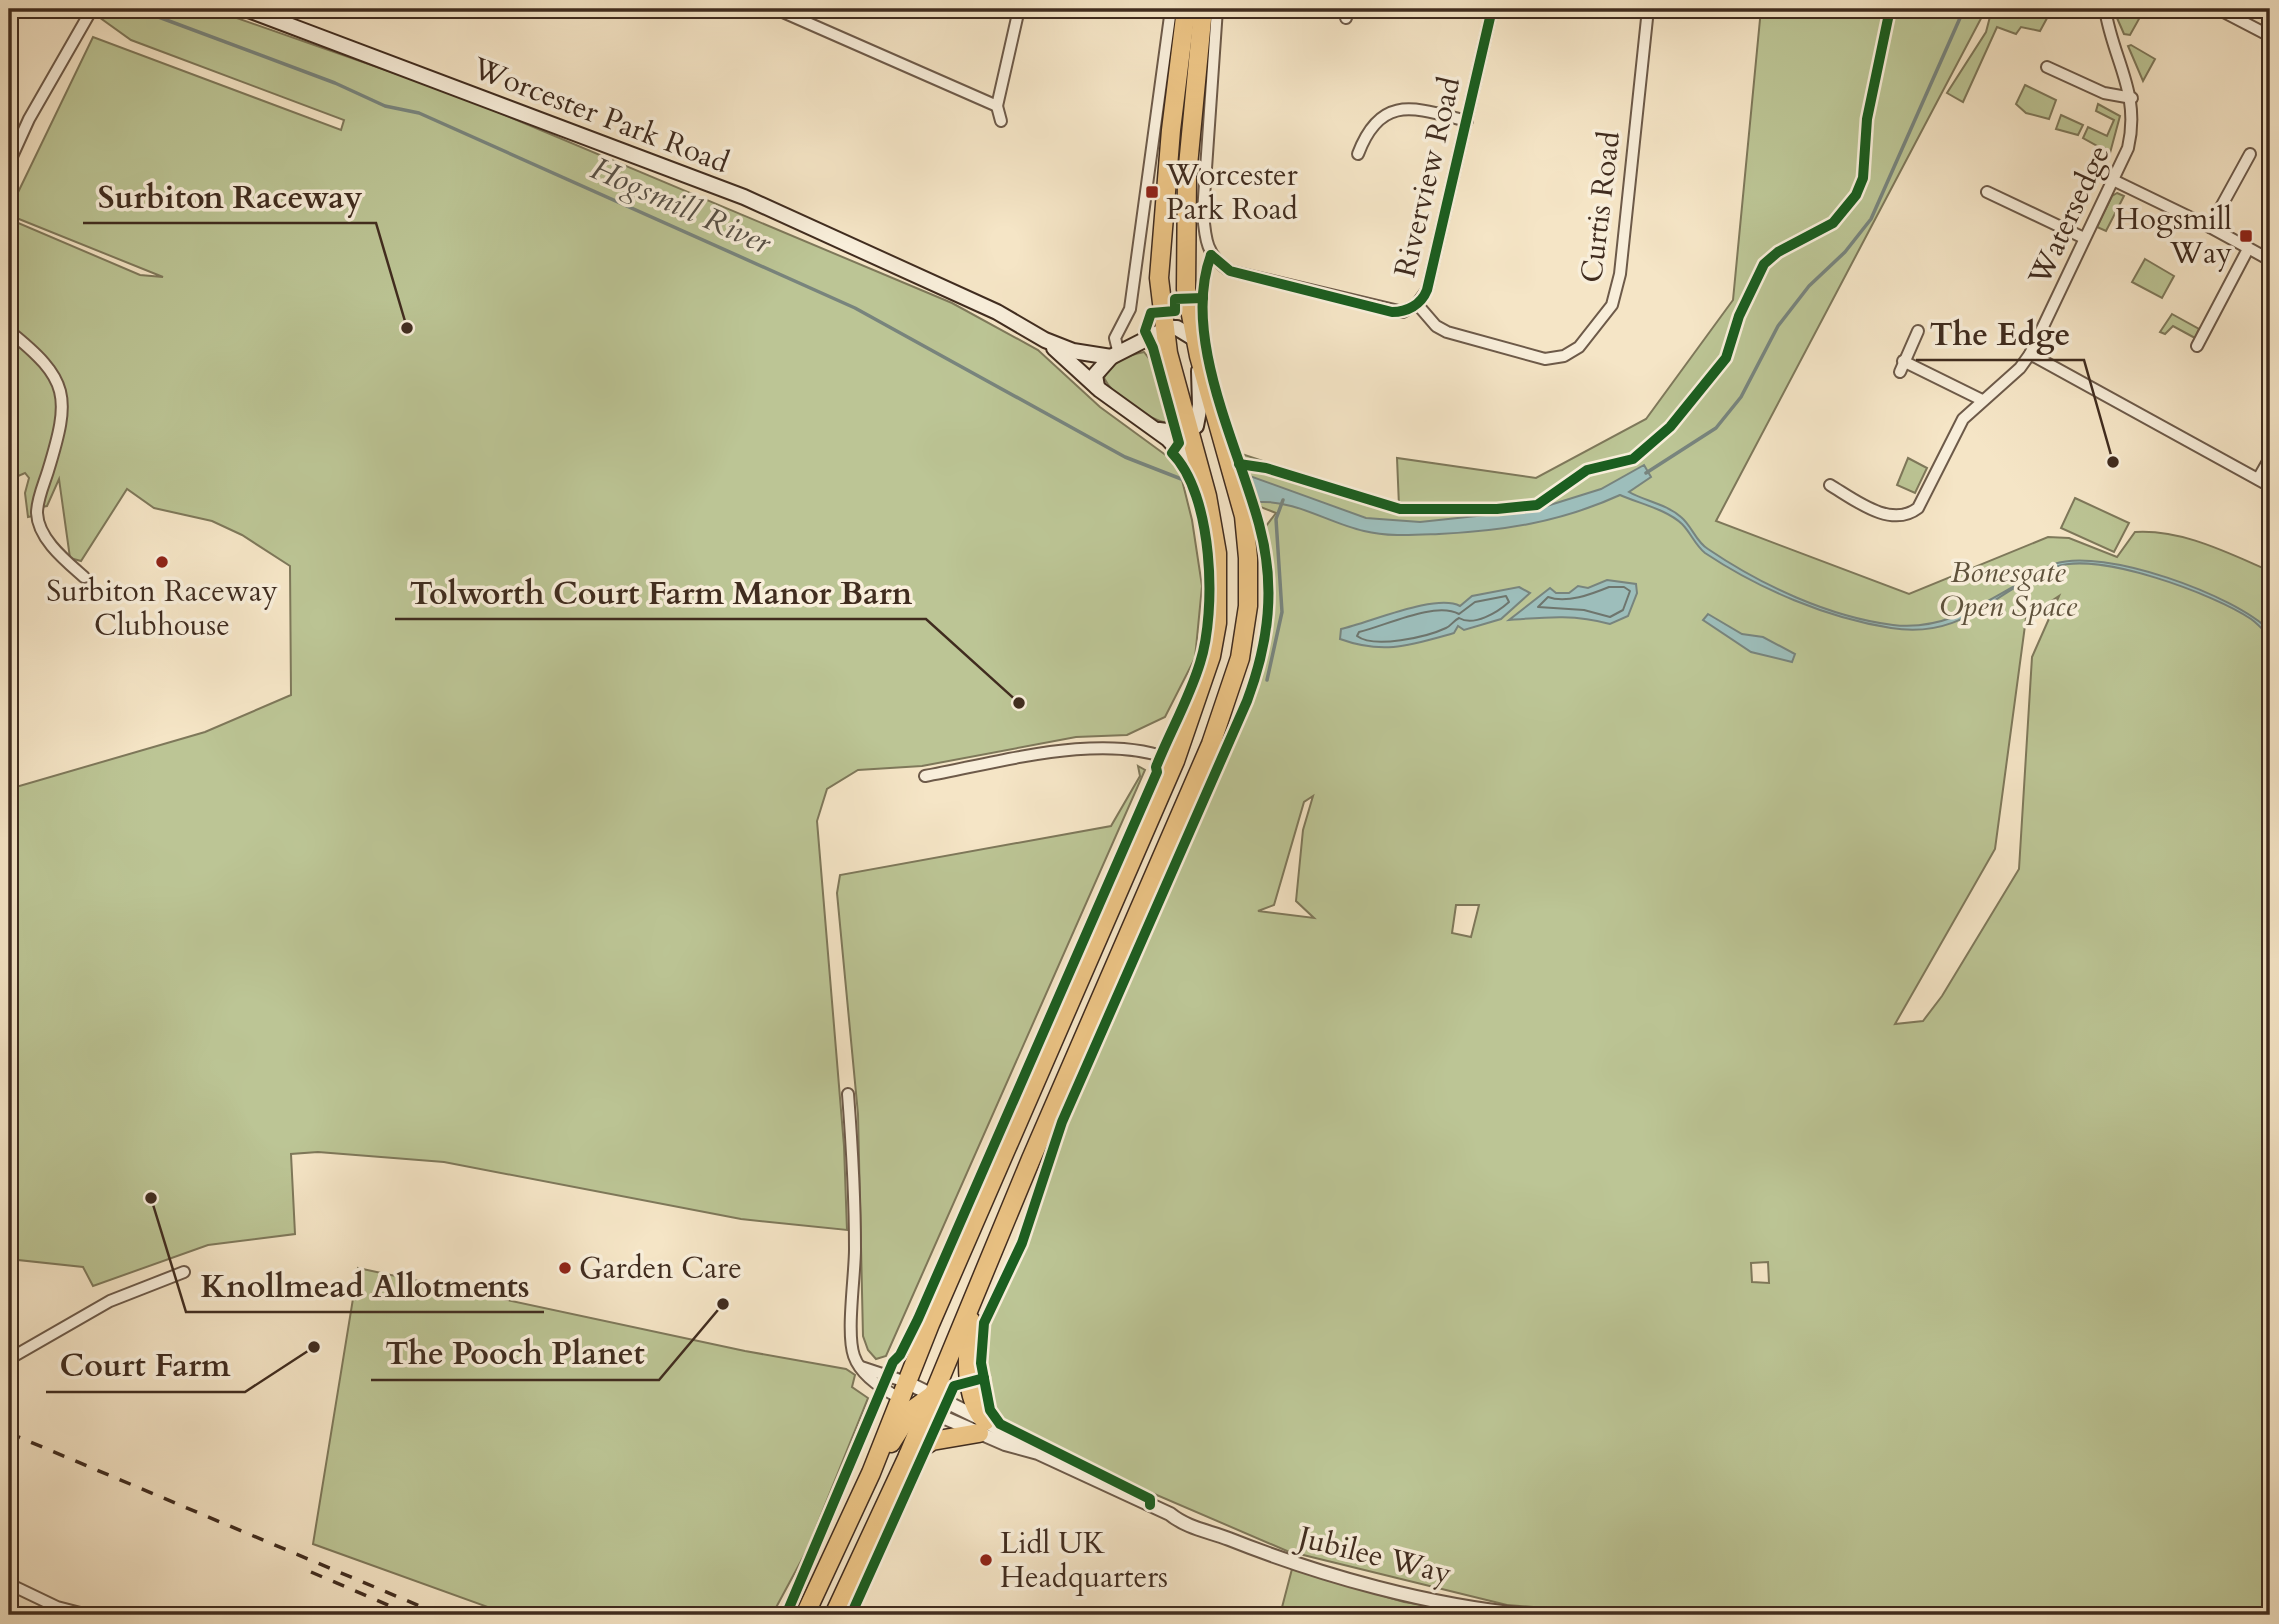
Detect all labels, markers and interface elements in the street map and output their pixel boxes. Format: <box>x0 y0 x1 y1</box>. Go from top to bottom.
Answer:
street label: Worcester Park Road <box>466 47 735 183</box>
street label: Riverview Road <box>1385 73 1470 281</box>
street label: Curtis Road <box>1571 129 1630 285</box>
street label: Watersedge <box>2019 138 2120 293</box>
water label: Hogsmill River <box>584 147 779 266</box>
place label: Worcester Park Road <box>1165 155 1298 230</box>
callout: Surbiton Raceway <box>83 170 376 223</box>
text: Surbiton Raceway <box>98 176 362 220</box>
marker: Worcester Park Road <box>1144 184 1160 200</box>
place label: Hogsmill Way <box>2115 199 2232 274</box>
marker: Hogsmill Way <box>2238 228 2254 244</box>
callout: The Edge <box>1916 307 2084 360</box>
text: The Edge <box>1930 313 2070 357</box>
park label: Bonesgate Open Space <box>1939 552 2078 627</box>
marker: Surbiton Raceway Clubhouse <box>154 554 170 570</box>
callout: Tolworth Court Farm Manor Barn <box>395 566 926 619</box>
place label: Surbiton Raceway Clubhouse <box>46 571 278 646</box>
text: Tolworth Court Farm Manor Barn <box>410 572 913 616</box>
place label: Garden Care <box>579 1248 742 1289</box>
callout: Knollmead Allotments <box>186 1259 544 1312</box>
marker: Garden Care <box>557 1260 573 1276</box>
text: Knollmead Allotments <box>200 1265 530 1309</box>
callout: The Pooch Planet <box>371 1327 659 1380</box>
text: The Pooch Planet <box>385 1332 645 1376</box>
callout: Court Farm <box>46 1339 245 1392</box>
text: Court Farm <box>59 1344 231 1388</box>
street label: Jubilee Way <box>1290 1516 1456 1594</box>
place label: Lidl UK Headquarters <box>1000 1523 1168 1598</box>
marker: Lidl UK Headquarters <box>978 1552 994 1568</box>

